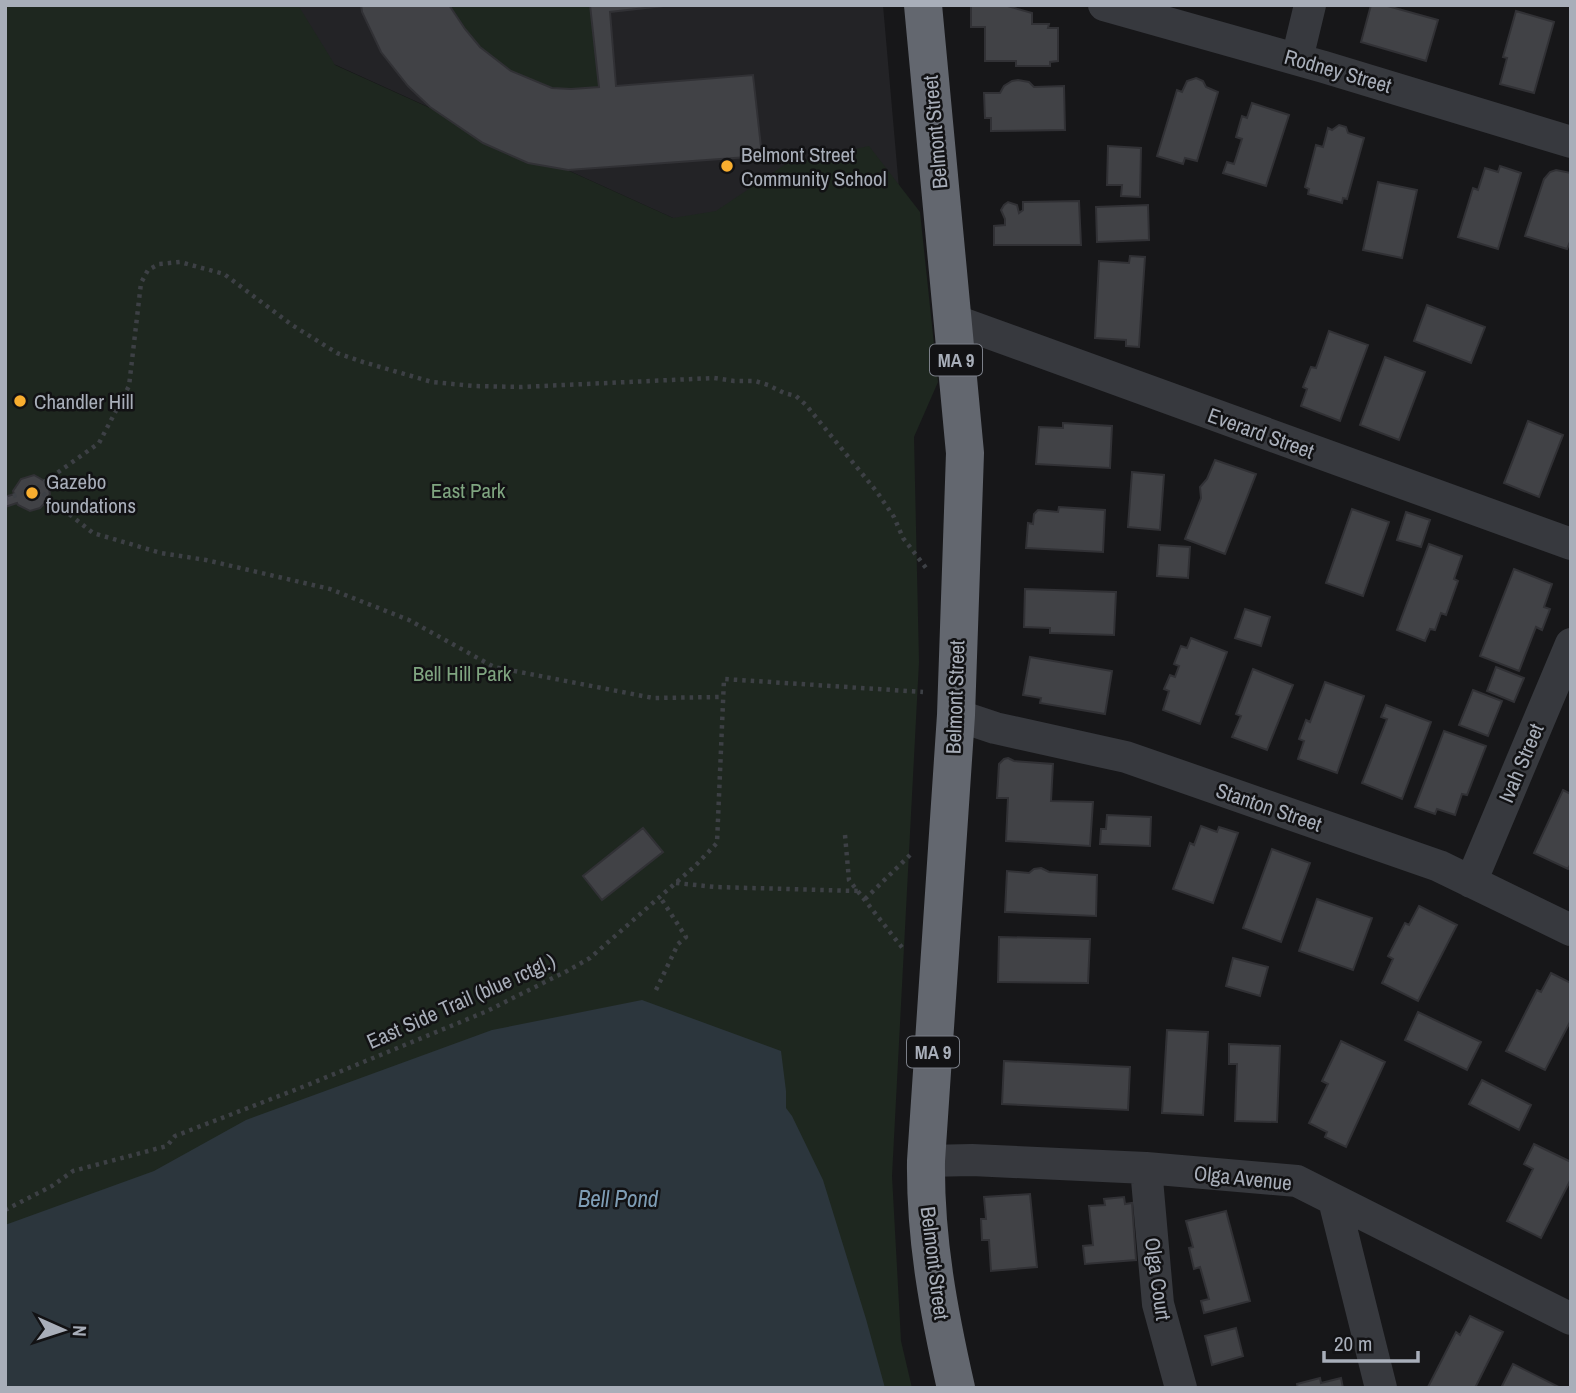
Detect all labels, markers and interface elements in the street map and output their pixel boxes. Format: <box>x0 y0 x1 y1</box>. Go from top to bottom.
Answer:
street label: Rodney Street <box>1281 42 1395 100</box>
street label: Belmont Street <box>916 74 954 190</box>
place label: Belmont Street Community School <box>741 140 886 193</box>
marker: Belmont Street Community School <box>719 158 735 174</box>
road number: MA 9 <box>930 344 982 376</box>
place label: Chandler Hill <box>34 387 134 416</box>
marker: Chandler Hill <box>12 393 28 409</box>
street label: Everard Street <box>1204 400 1318 466</box>
place label: Gazebo foundations <box>46 467 136 520</box>
park label: East Park <box>431 476 506 505</box>
marker: Gazebo foundations <box>24 485 40 501</box>
street label: Belmont Street <box>939 639 971 754</box>
park label: Bell Hill Park <box>413 659 512 688</box>
street label: Ivah Street <box>1491 719 1551 807</box>
street label: Stanton Street <box>1212 775 1326 839</box>
street label: East Side Trail (blue rctgl.) <box>362 946 560 1056</box>
road number: MA 9 <box>907 1036 959 1068</box>
street label: Olga Avenue <box>1193 1158 1293 1198</box>
water label: Bell Pond <box>578 1183 659 1214</box>
street label: Belmont Street <box>914 1205 956 1322</box>
street label: Olga Court <box>1138 1236 1178 1322</box>
north arrow <box>28 1295 98 1365</box>
scale bar <box>1324 1320 1418 1364</box>
text: N <box>67 1325 93 1337</box>
text: 20 m <box>1334 1329 1372 1358</box>

